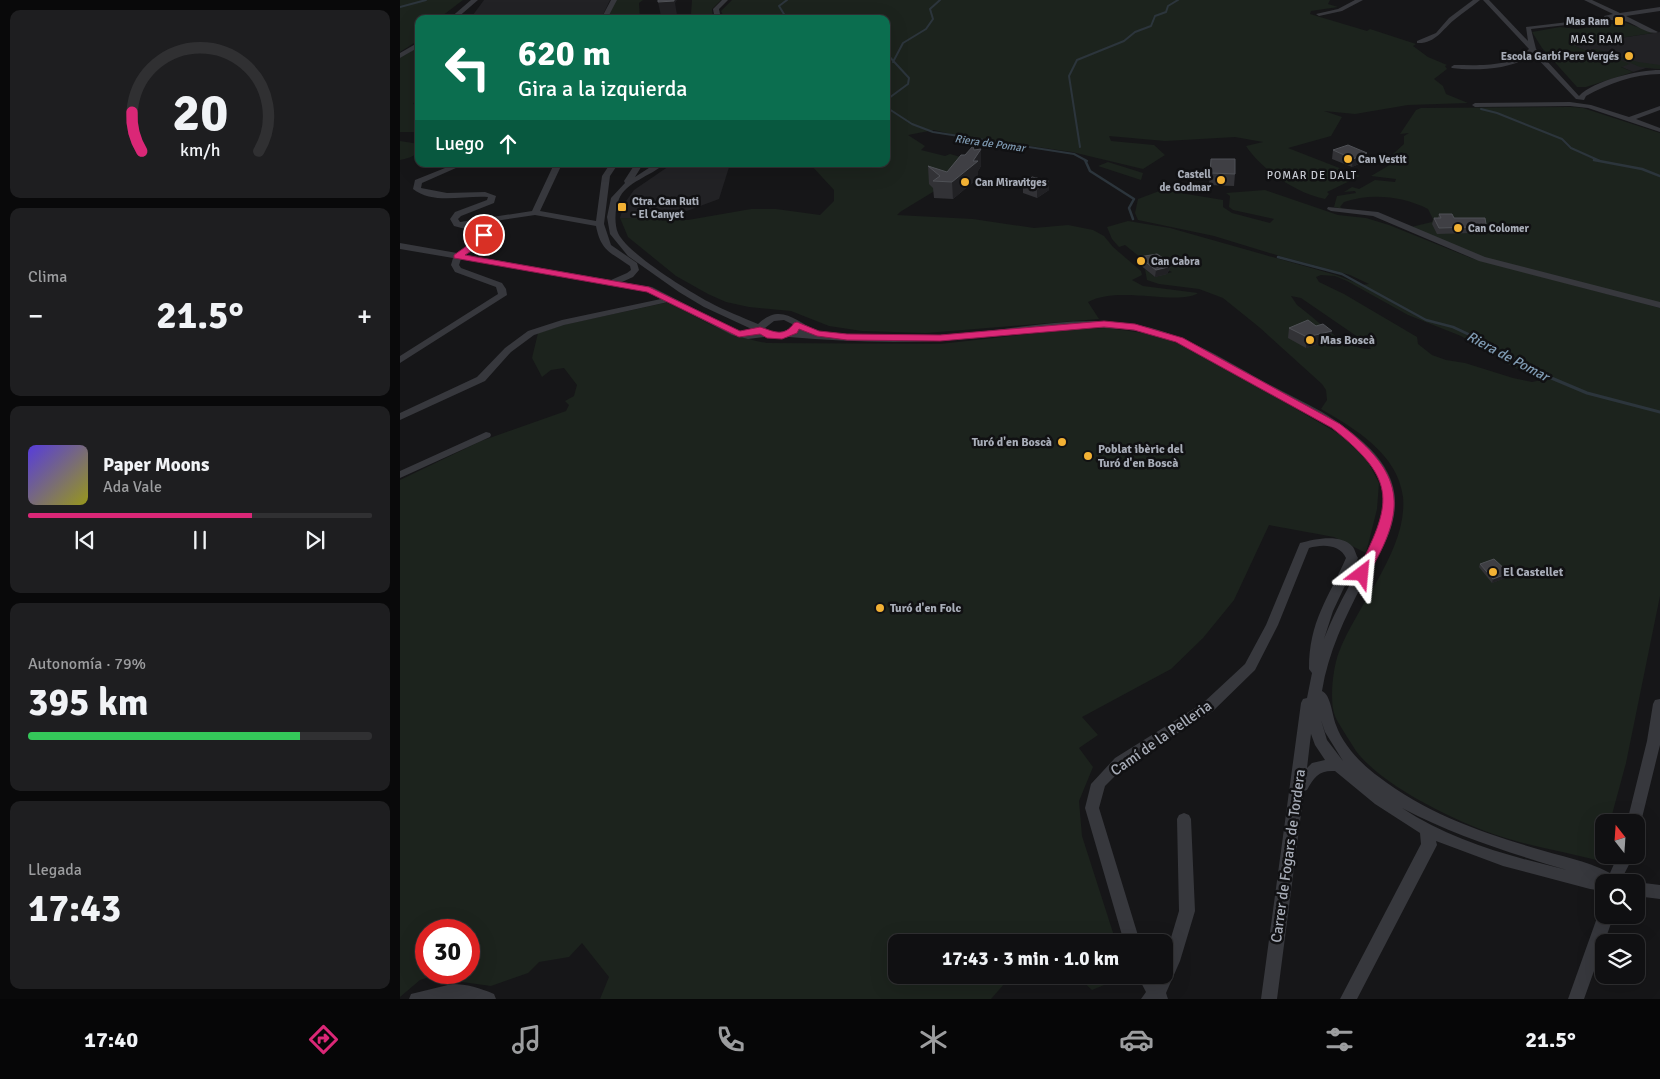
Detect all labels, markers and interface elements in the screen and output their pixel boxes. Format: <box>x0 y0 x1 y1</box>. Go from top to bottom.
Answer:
place label: Mas Ram <box>1566 15 1609 28</box>
marker: Mas Ram <box>1613 15 1625 27</box>
text: 620 m <box>518 32 611 75</box>
district label: MAS RAM <box>1570 33 1624 46</box>
icon: left <box>435 35 500 100</box>
place label: Escola Garbí Pere Vergés <box>1501 50 1619 63</box>
marker: Escola Garbí Pere Vergés <box>1623 50 1635 62</box>
text: Gira a la izquierda <box>518 75 687 102</box>
text: 20 <box>172 81 228 145</box>
icon: ahead <box>494 130 522 158</box>
text: Luego <box>435 132 484 156</box>
water label: Riera de Pomar <box>954 132 1028 155</box>
text: km/h <box>180 139 220 161</box>
marker: Can Vestit <box>1342 153 1354 165</box>
place label: Can Vestit <box>1358 153 1407 166</box>
place label: Castell de Godmar <box>1159 168 1212 194</box>
district label: POMAR DE DALT <box>1267 169 1357 182</box>
marker: Castell de Godmar <box>1215 174 1227 186</box>
marker: Can Miravitges <box>959 176 971 188</box>
place label: Can Miravitges <box>975 176 1047 189</box>
place label: Ctra. Can Ruti - El Canyet <box>632 195 699 221</box>
marker: Ctra. Can Ruti - El Canyet <box>616 201 628 213</box>
pin <box>463 214 505 256</box>
icon: arrive <box>470 221 498 249</box>
marker: Can Colomer <box>1452 222 1464 234</box>
place label: Can Colomer <box>1468 222 1530 235</box>
marker: Can Cabra <box>1135 255 1147 267</box>
place label: Can Cabra <box>1151 255 1200 268</box>
text: Clima <box>28 267 67 287</box>
text: 21.5° <box>156 292 244 339</box>
text: − <box>28 299 43 333</box>
text: + <box>357 299 372 333</box>
water label: Riera de Pomar <box>1464 328 1553 386</box>
place label: Mas Boscà <box>1320 333 1375 348</box>
marker: Mas Boscà <box>1304 334 1316 346</box>
place label: Turó d'en Boscà <box>972 435 1052 450</box>
marker: Turó d'en Boscà <box>1056 436 1068 448</box>
place label: Poblat ibèric del Turó d'en Boscà <box>1098 442 1184 471</box>
marker: Poblat ibèric del Turó d'en Boscà <box>1082 450 1094 462</box>
text: Paper Moons <box>103 453 209 477</box>
text: Ada Vale <box>103 477 162 497</box>
icon: previous <box>71 526 99 554</box>
icon: pause <box>186 526 214 554</box>
icon: next <box>301 526 329 554</box>
position arrow <box>1335 547 1387 599</box>
place label: El Castellet <box>1503 565 1564 580</box>
marker: El Castellet <box>1487 566 1499 578</box>
place label: Turó d'en Folc <box>890 601 961 616</box>
marker: Turó d'en Folc <box>874 602 886 614</box>
text: Autonomía · 79% <box>28 654 146 674</box>
text: 395 km <box>28 679 149 726</box>
street label: Camí de la Pelleria <box>1107 696 1215 780</box>
street label: Carrer de Fogars de Tordera <box>1267 768 1309 944</box>
north arrow <box>1595 814 1645 864</box>
map controls <box>1595 814 1645 984</box>
text: Llegada <box>28 860 82 880</box>
button: search <box>1595 874 1645 924</box>
text: 17:43 <box>28 885 121 932</box>
speed limit sign: 30 <box>415 919 480 984</box>
button: layers <box>1595 934 1645 984</box>
text: 17:43 · 3 min · 1.0 km <box>942 947 1119 971</box>
icon: directions <box>306 1022 341 1057</box>
icon: music <box>509 1022 544 1057</box>
icon: phone <box>713 1022 748 1057</box>
icon: climate <box>916 1022 951 1057</box>
icon: car <box>1119 1022 1154 1057</box>
icon: filters <box>1322 1022 1357 1057</box>
text: 17:40 <box>84 1026 138 1053</box>
text: 21.5° <box>1525 1026 1576 1053</box>

